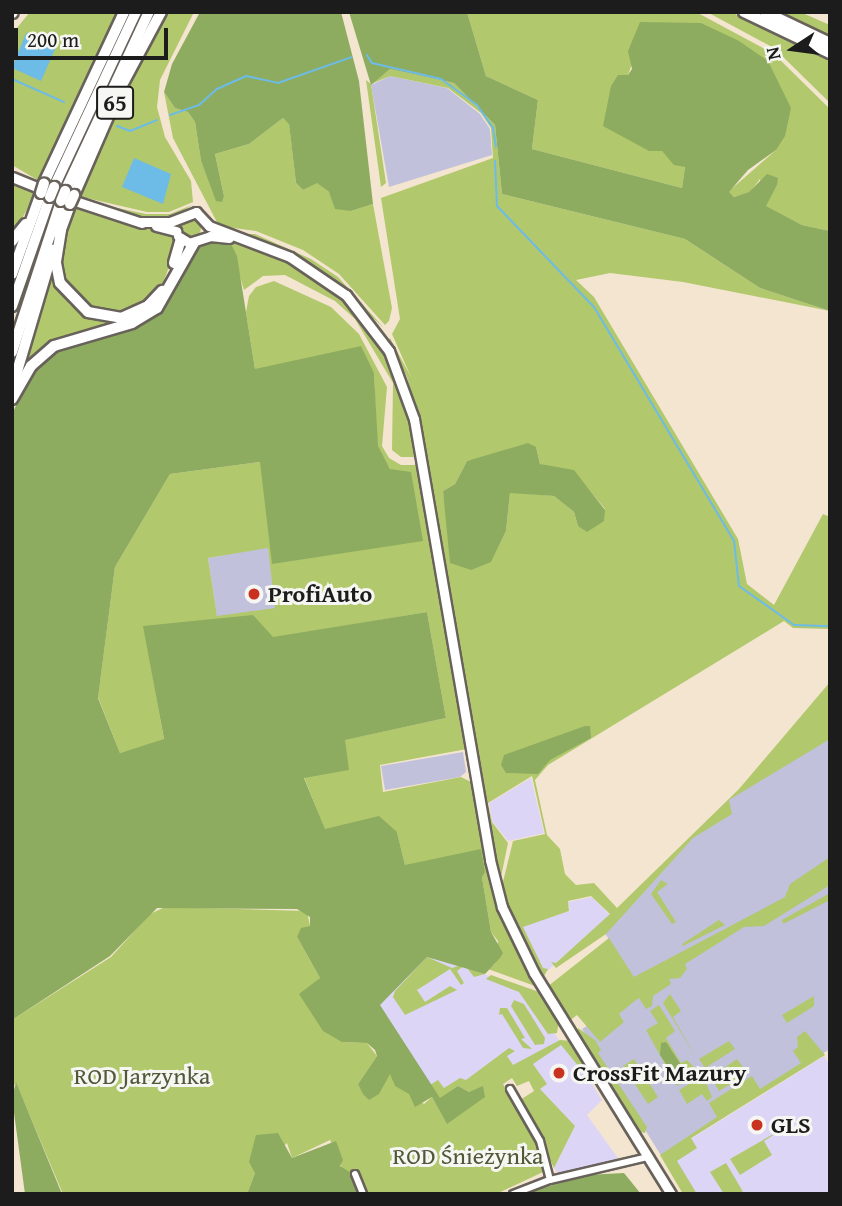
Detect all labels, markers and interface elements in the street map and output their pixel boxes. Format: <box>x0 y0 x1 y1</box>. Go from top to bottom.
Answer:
scale bar <box>18 14 172 58</box>
north arrow <box>758 14 828 84</box>
text: 200 m <box>27 24 79 55</box>
text: N <box>757 44 788 63</box>
road number: 65 <box>96 83 134 122</box>
place label: ProfiAuto <box>268 580 372 608</box>
marker: ProfiAuto <box>246 586 262 602</box>
place label: CrossFit Mazury <box>573 1059 746 1087</box>
park label: ROD Jarzynka <box>74 1062 210 1090</box>
marker: CrossFit Mazury <box>551 1065 567 1081</box>
place label: GLS <box>771 1111 811 1139</box>
marker: GLS <box>749 1117 765 1133</box>
park label: ROD Śnieżynka <box>393 1142 543 1170</box>

